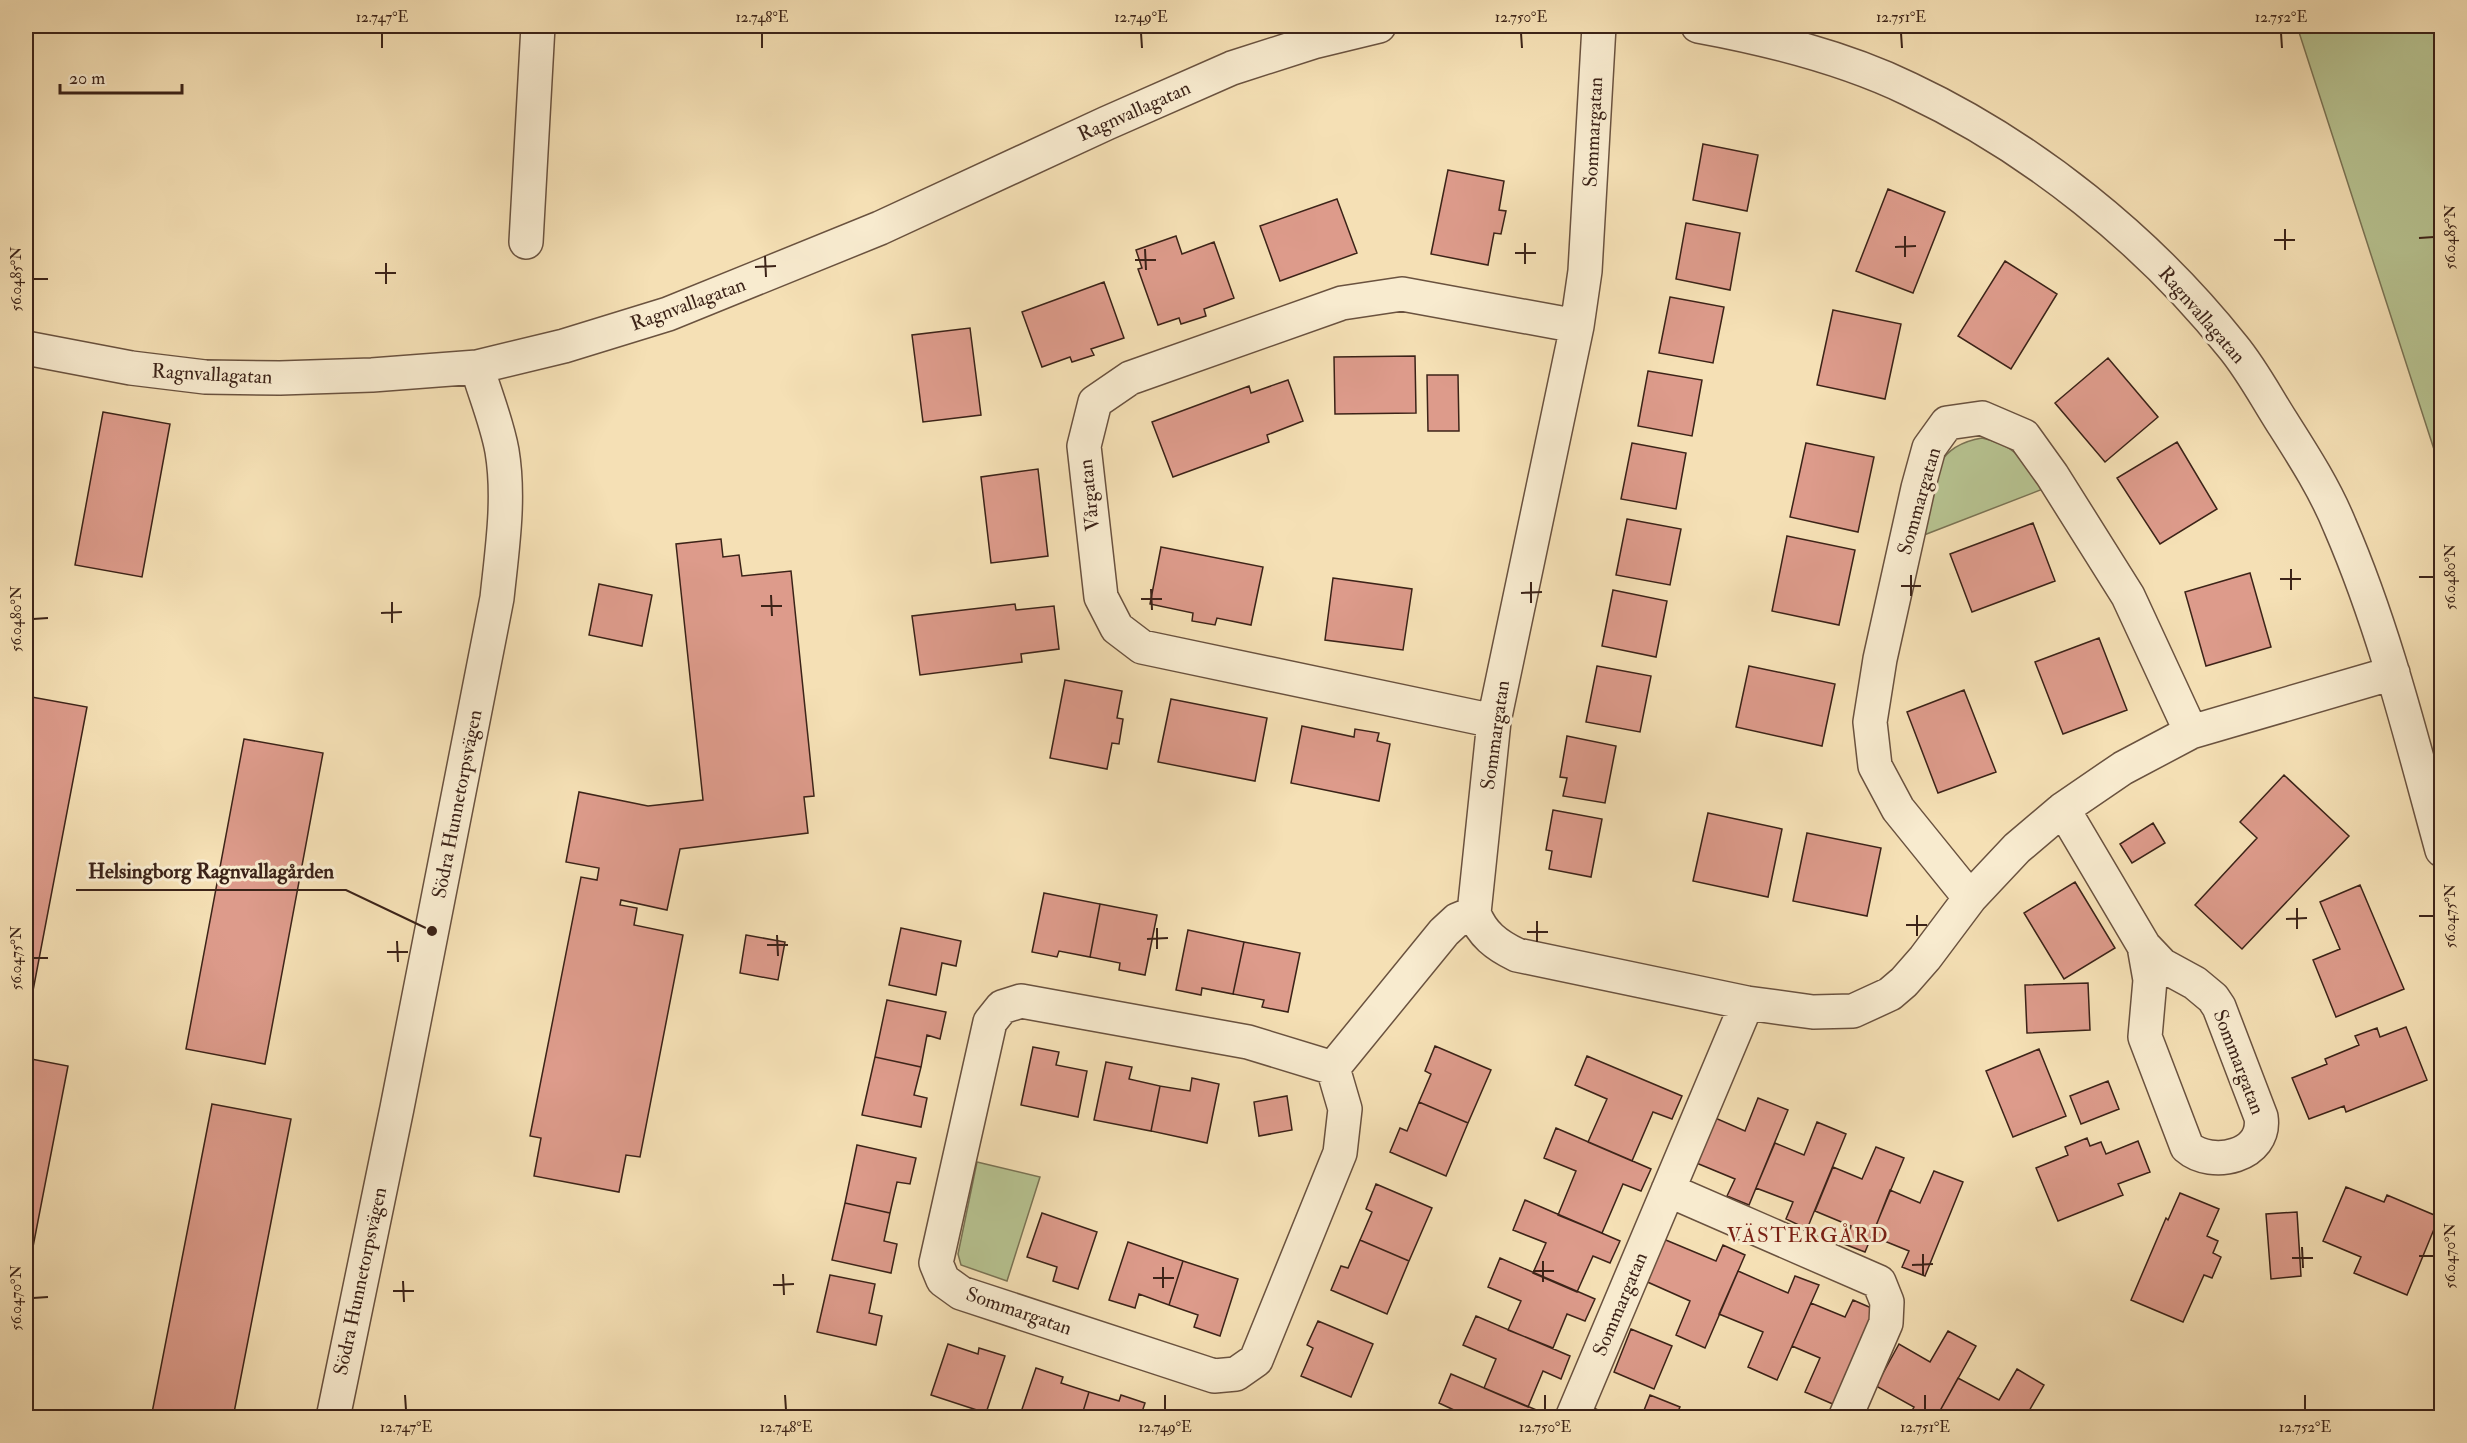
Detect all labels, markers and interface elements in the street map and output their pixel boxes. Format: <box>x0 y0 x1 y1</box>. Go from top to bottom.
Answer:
text: 12.747°E <box>356 8 408 27</box>
text: 12.748°E <box>736 8 789 27</box>
text: 12.749°E <box>1114 8 1168 27</box>
text: 12.750°E <box>1495 8 1547 27</box>
text: 12.751°E <box>1876 8 1926 27</box>
text: 12.752°E <box>2255 8 2307 27</box>
scale bar <box>60 57 182 95</box>
text: 20 m <box>69 67 105 90</box>
street label: Ragnvallagatan <box>1074 75 1194 147</box>
street label: Sommargatan <box>1578 76 1608 188</box>
text: 56.0485°N <box>2441 204 2460 270</box>
text: 56.0485°N <box>7 246 26 312</box>
street label: Ragnvallagatan <box>2153 261 2251 369</box>
street label: Ragnvallagatan <box>627 272 749 336</box>
street label: Ragnvallagatan <box>151 358 273 390</box>
street label: Sommargatan <box>1892 444 1946 558</box>
street label: Vårgatan <box>1073 458 1105 532</box>
text: 56.0480°N <box>2441 543 2460 610</box>
text: 56.0480°N <box>7 585 26 652</box>
street label: Sommargatan <box>1475 679 1515 791</box>
street label: Södra Hunnetorpsvägen <box>426 708 489 901</box>
callout: Helsingborg Ragnvallagården <box>76 851 346 890</box>
text: Helsingborg Ragnvallagården <box>88 858 334 885</box>
text: 56.0475°N <box>2441 883 2460 948</box>
text: 56.0475°N <box>7 925 26 990</box>
street label: Sommargatan <box>2208 1006 2270 1118</box>
street label: Södra Hunnetorpsvägen <box>328 1185 393 1378</box>
district label: VÄSTERGÅRD <box>1727 1222 1889 1249</box>
text: 56.0470°N <box>2441 1223 2460 1289</box>
street label: Sommargatan <box>1587 1248 1653 1360</box>
text: 56.0470°N <box>7 1265 26 1331</box>
street label: Sommargatan <box>963 1281 1075 1341</box>
text: 12.747°E <box>380 1418 432 1437</box>
text: 12.748°E <box>760 1418 813 1437</box>
text: 12.749°E <box>1138 1418 1192 1437</box>
text: 12.750°E <box>1519 1418 1571 1437</box>
text: 12.751°E <box>1900 1418 1950 1437</box>
text: 12.752°E <box>2279 1418 2331 1437</box>

